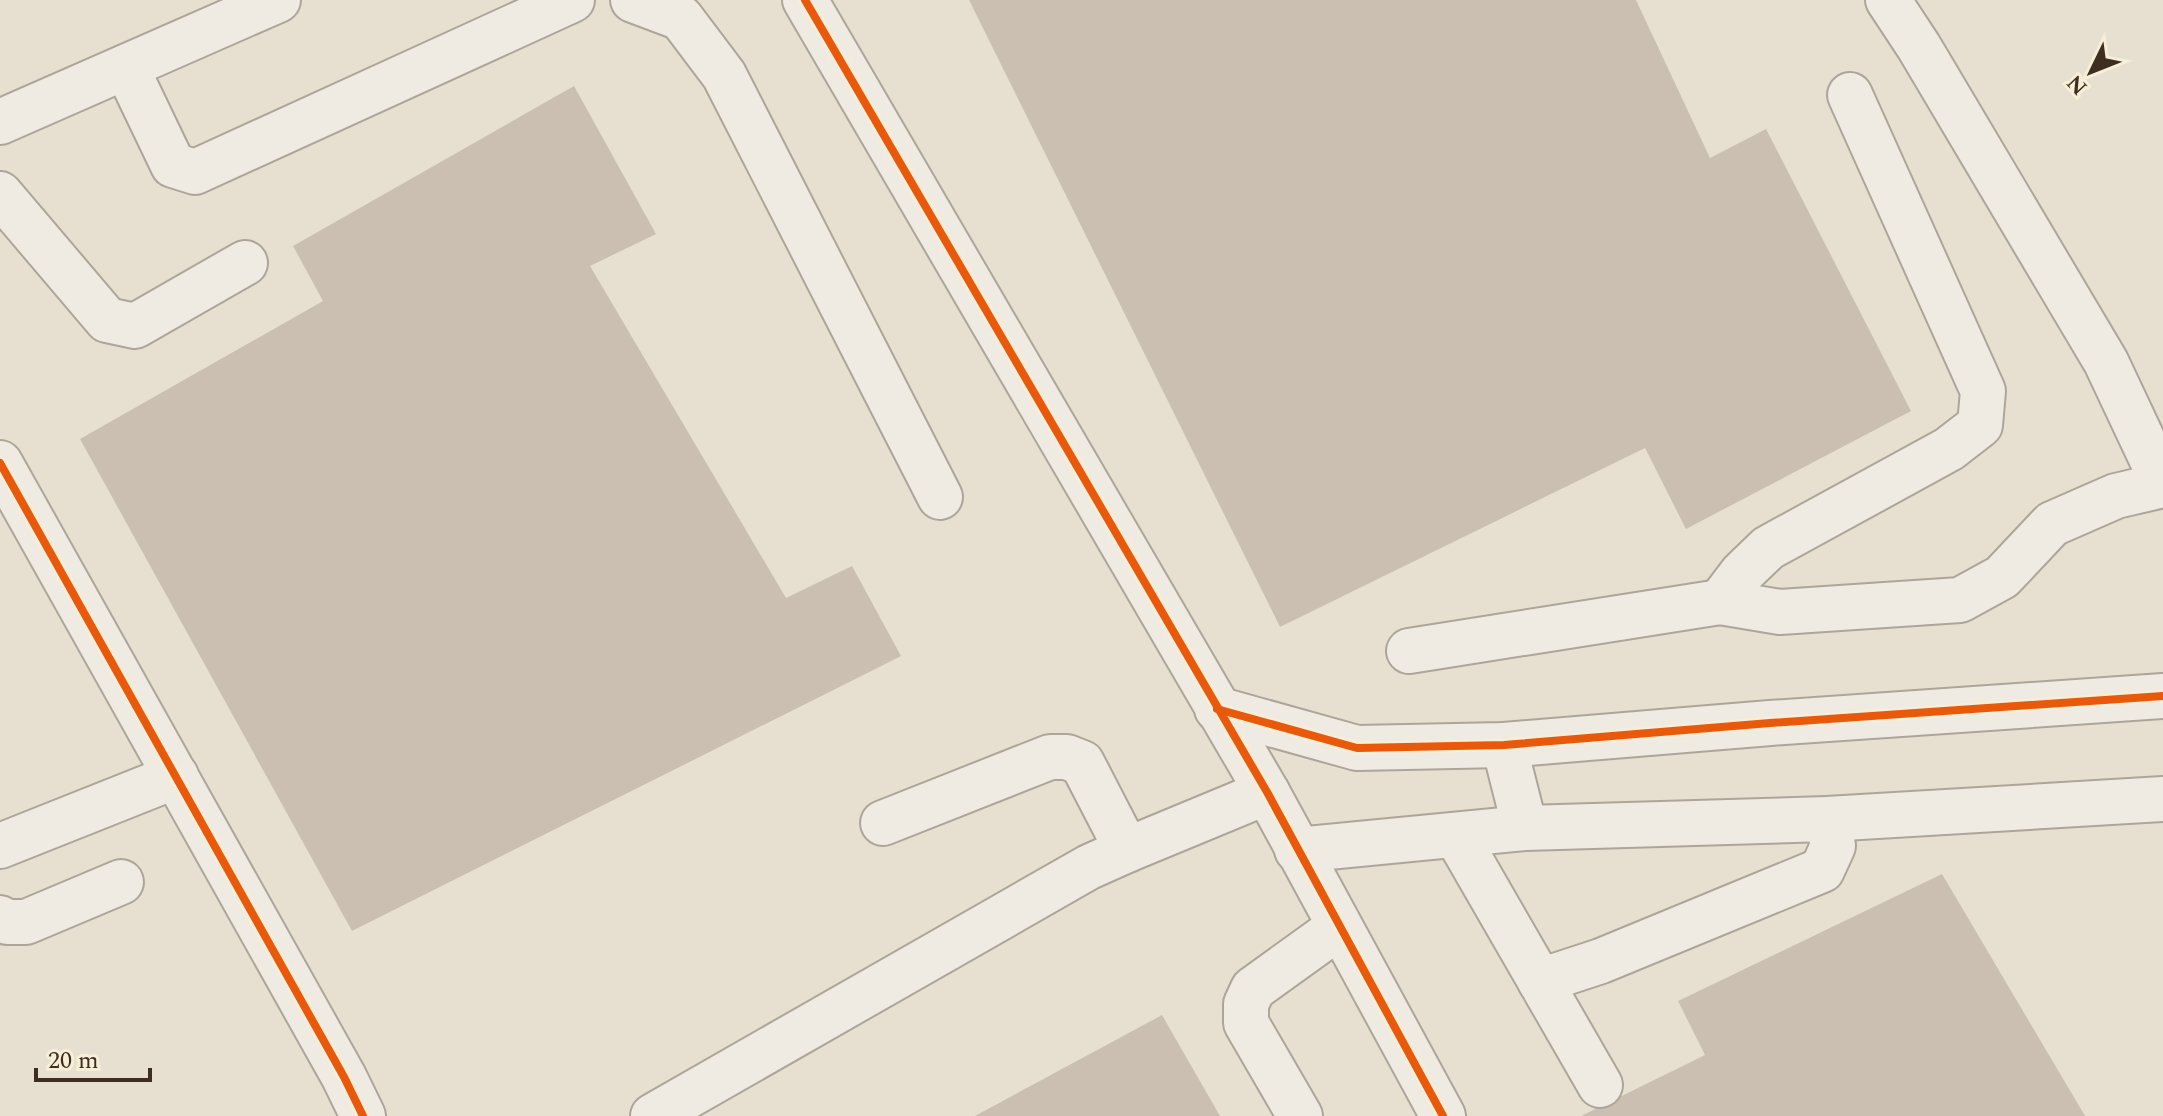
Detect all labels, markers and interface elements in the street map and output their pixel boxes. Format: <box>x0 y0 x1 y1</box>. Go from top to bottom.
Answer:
north arrow <box>2051 32 2131 112</box>
text: N <box>2059 67 2096 102</box>
scale bar <box>36 1032 150 1082</box>
text: 20 m <box>48 1043 99 1079</box>

